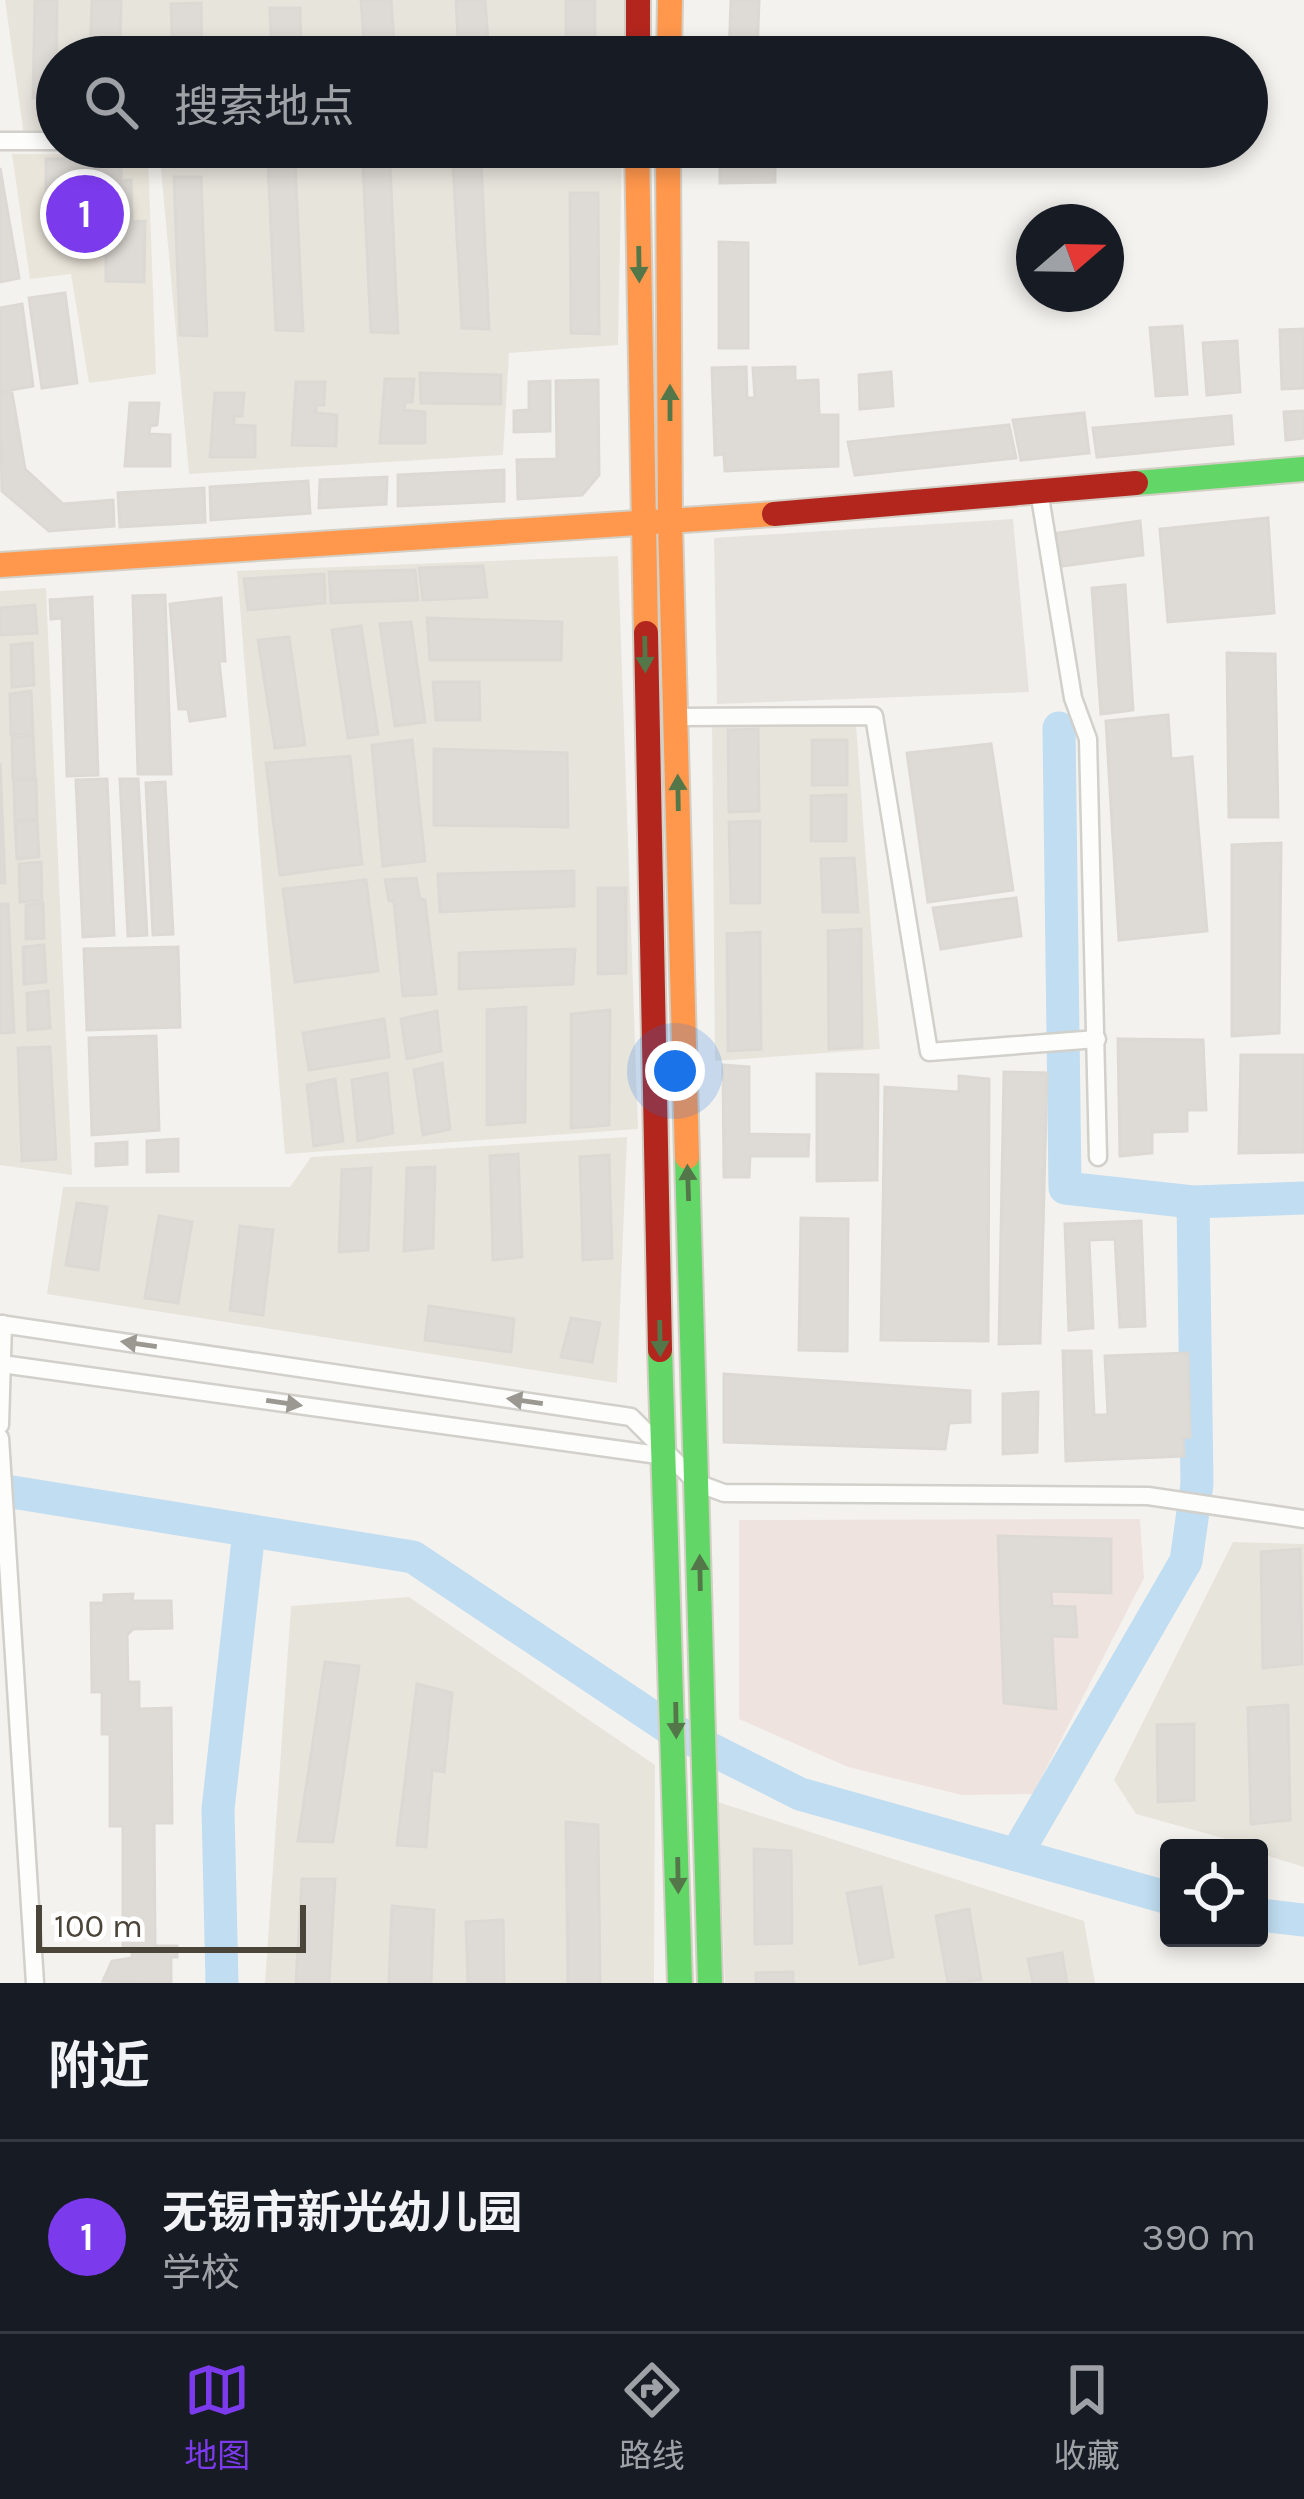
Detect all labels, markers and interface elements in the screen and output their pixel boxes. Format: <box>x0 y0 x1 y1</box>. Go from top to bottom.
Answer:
search box <box>36 36 1268 168</box>
icon: search <box>78 69 144 135</box>
text: 搜索地点 <box>174 81 354 133</box>
pin: 1 <box>46 169 124 259</box>
north arrow <box>1016 204 1124 312</box>
one-way arrow <box>629 246 648 284</box>
one-way arrow <box>660 383 679 421</box>
one-way arrow <box>635 636 654 674</box>
one-way arrow <box>668 773 687 811</box>
your location <box>645 1041 705 1101</box>
one-way arrow <box>679 1163 698 1201</box>
one-way arrow <box>650 1320 669 1358</box>
one-way arrow <box>120 1334 157 1353</box>
one-way arrow <box>505 1391 543 1410</box>
one-way arrow <box>266 1394 303 1413</box>
one-way arrow <box>690 1553 709 1591</box>
one-way arrow <box>666 1702 685 1740</box>
map controls <box>1160 1839 1268 1947</box>
button: locate <box>1160 1839 1268 1947</box>
one-way arrow <box>669 1857 688 1895</box>
scale bar <box>36 1899 306 1952</box>
text: 100 m <box>54 1907 143 1945</box>
text: 附近 <box>48 2036 150 2096</box>
text: 无锡市新光幼儿园 <box>162 2187 522 2239</box>
text: 1 <box>80 2214 94 2260</box>
text: 390 m <box>1141 2214 1256 2260</box>
text: 学校 <box>162 2250 240 2296</box>
tab: 地图 <box>184 2357 250 2477</box>
tab: 路线 <box>619 2357 685 2477</box>
tab: 收藏 <box>1054 2357 1120 2477</box>

